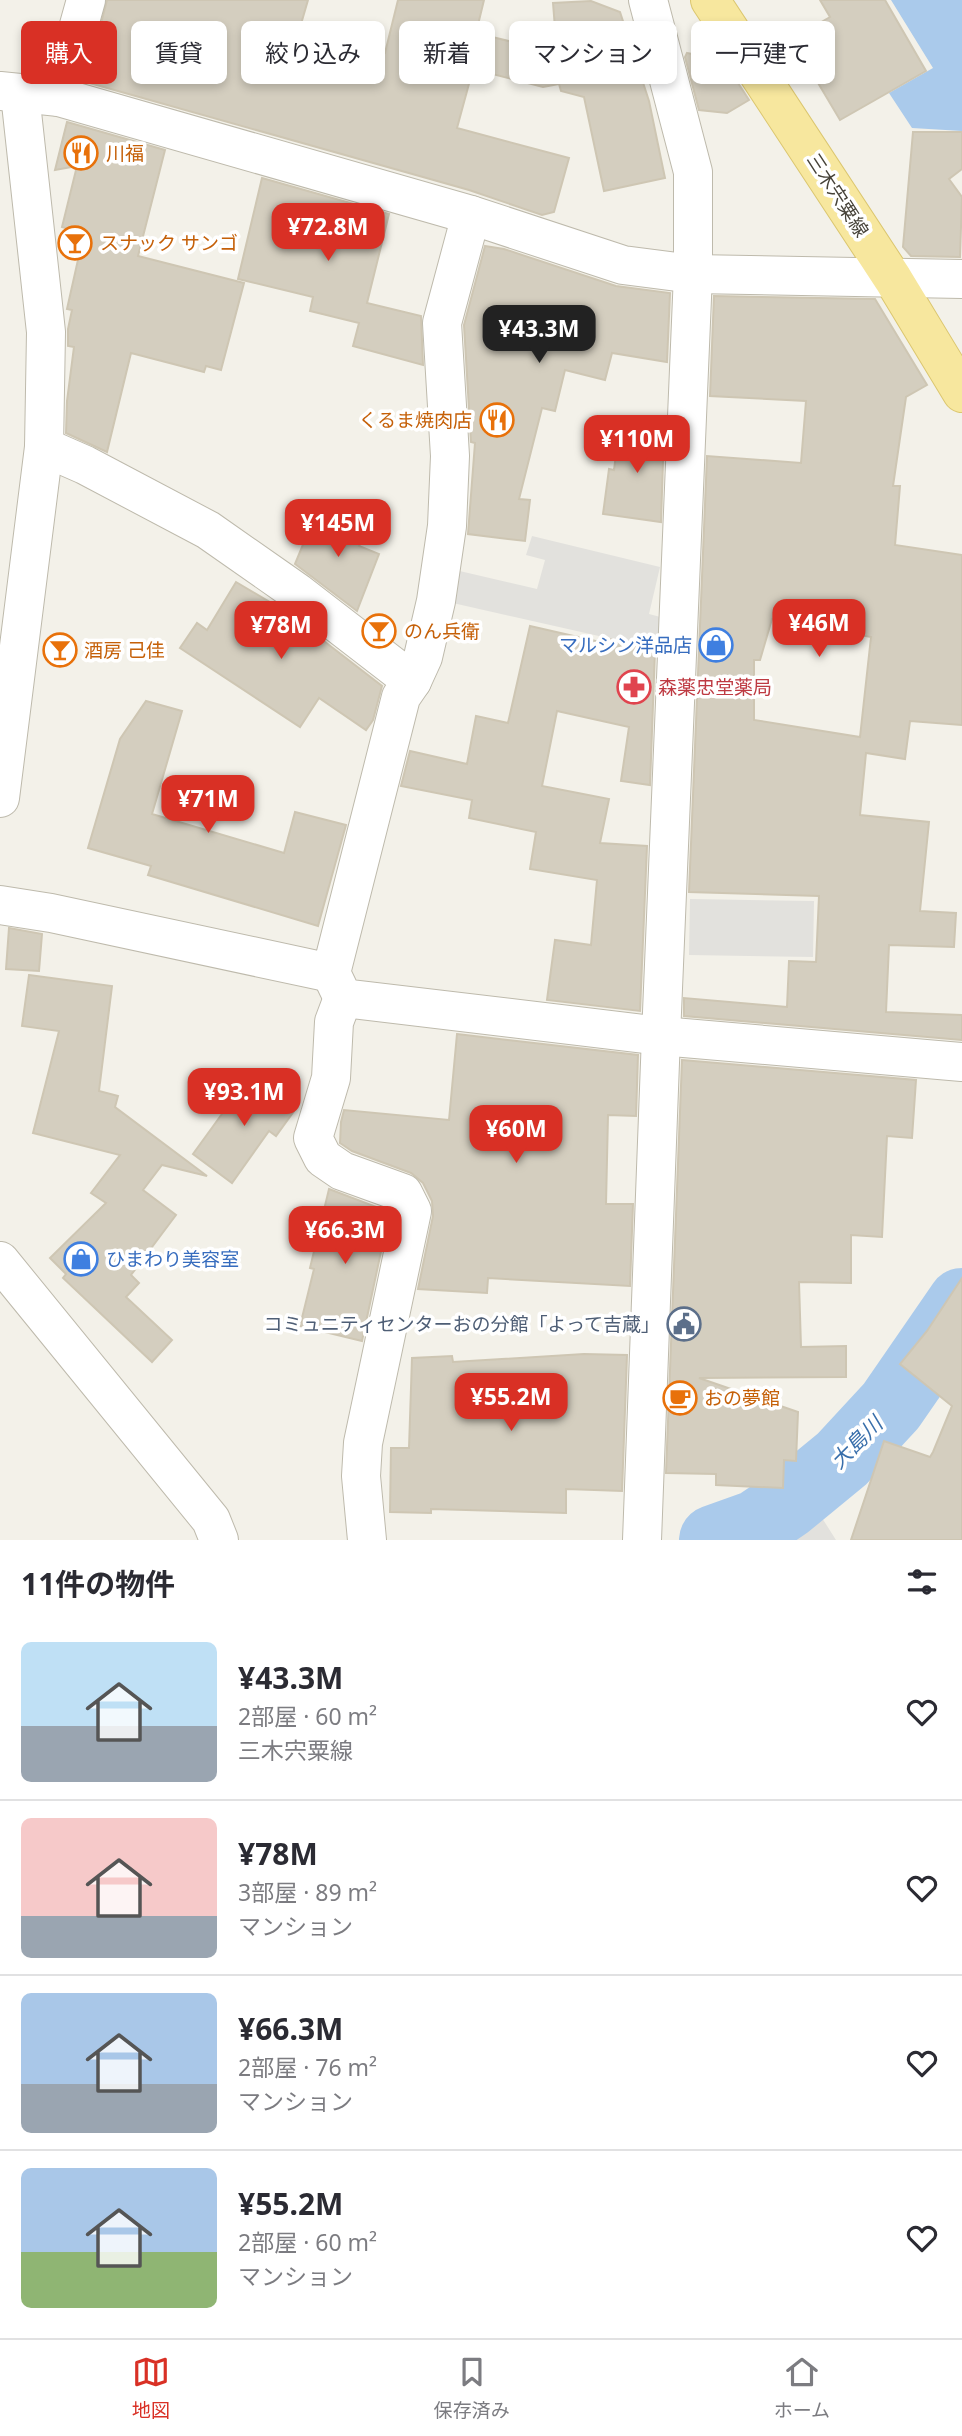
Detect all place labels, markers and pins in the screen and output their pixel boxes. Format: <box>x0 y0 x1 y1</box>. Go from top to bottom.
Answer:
restaurant icon: 川福 <box>62 134 100 172</box>
place label: 川福 <box>106 140 144 166</box>
pin: ¥72.8M <box>271 204 385 263</box>
bar icon: スナック サンゴ <box>56 224 94 262</box>
place label: スナック サンゴ <box>100 230 238 256</box>
pin: ¥43.3M <box>482 306 596 365</box>
restaurant icon: くるま焼肉店 <box>478 401 516 439</box>
place label: くるま焼肉店 <box>358 407 472 433</box>
pin: ¥110M <box>588 416 686 475</box>
pin: ¥145M <box>289 500 387 559</box>
pin: ¥46M <box>778 600 860 659</box>
pin: ¥78M <box>240 602 322 661</box>
bar icon: のん兵衛 <box>360 612 398 650</box>
place label: のん兵衛 <box>404 618 480 644</box>
shop icon: マルシン洋品店 <box>697 626 735 664</box>
bar icon: 酒房 己佳 <box>41 631 79 669</box>
place label: マルシン洋品店 <box>559 632 692 658</box>
place label: 酒房 己佳 <box>84 637 165 663</box>
pharmacy icon: 森薬忠堂薬局 <box>615 668 653 706</box>
place label: 森薬忠堂薬局 <box>658 674 772 700</box>
pin: ¥71M <box>167 776 249 835</box>
pin: ¥93.1M <box>187 1068 301 1128</box>
pin: ¥60M <box>475 1106 557 1165</box>
pin: ¥66.3M <box>288 1206 402 1266</box>
shop icon: ひまわり美容室 <box>62 1240 100 1278</box>
place label: ひまわり美容室 <box>106 1246 239 1272</box>
public building icon: コミュニティセンターおの分館「よって吉蔵」 <box>665 1305 703 1343</box>
place label: コミュニティセンターおの分館「よって吉蔵」 <box>264 1311 660 1337</box>
pin: ¥55.2M <box>454 1374 568 1433</box>
cafe icon: おの夢館 <box>661 1379 699 1417</box>
place label: おの夢館 <box>704 1385 780 1411</box>

